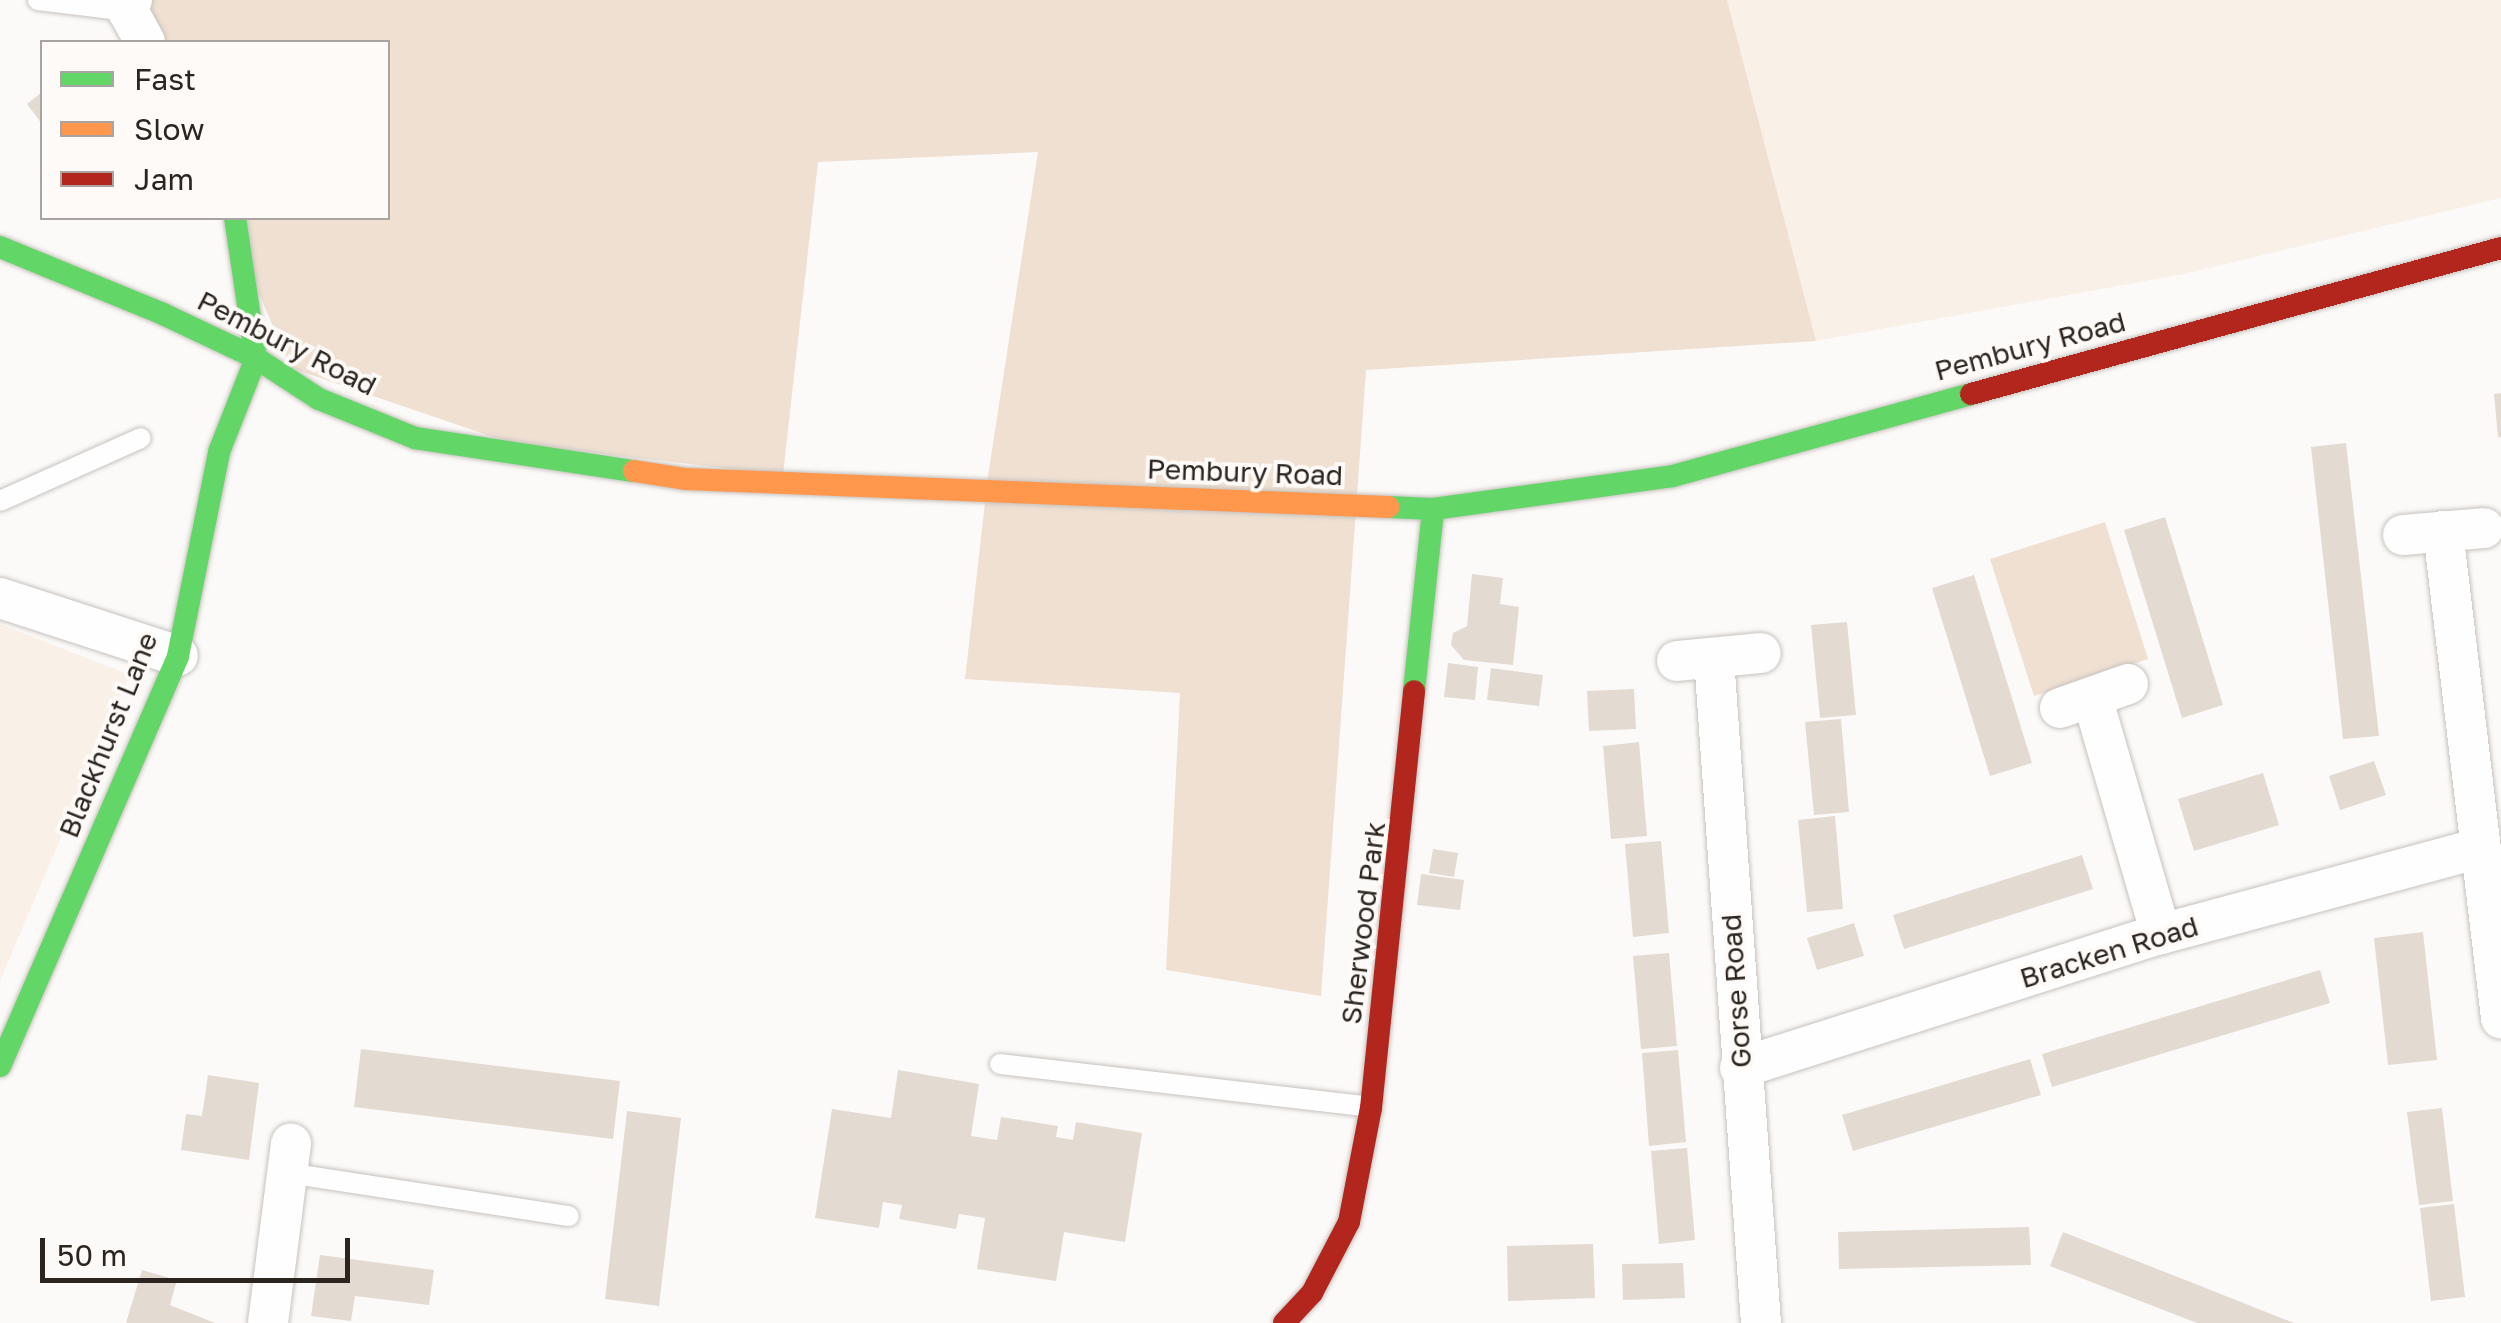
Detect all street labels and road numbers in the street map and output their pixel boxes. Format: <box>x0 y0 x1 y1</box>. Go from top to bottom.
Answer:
street label: Pembury Road <box>192 283 382 403</box>
street label: Pembury Road <box>1931 304 2129 388</box>
street label: Pembury Road <box>1146 452 1344 492</box>
street label: Blackhurst Lane <box>52 628 164 842</box>
street label: Sherwood Park <box>1334 820 1392 1026</box>
street label: Bracken Road <box>2016 909 2202 995</box>
street label: Gorse Road <box>1714 913 1758 1069</box>

